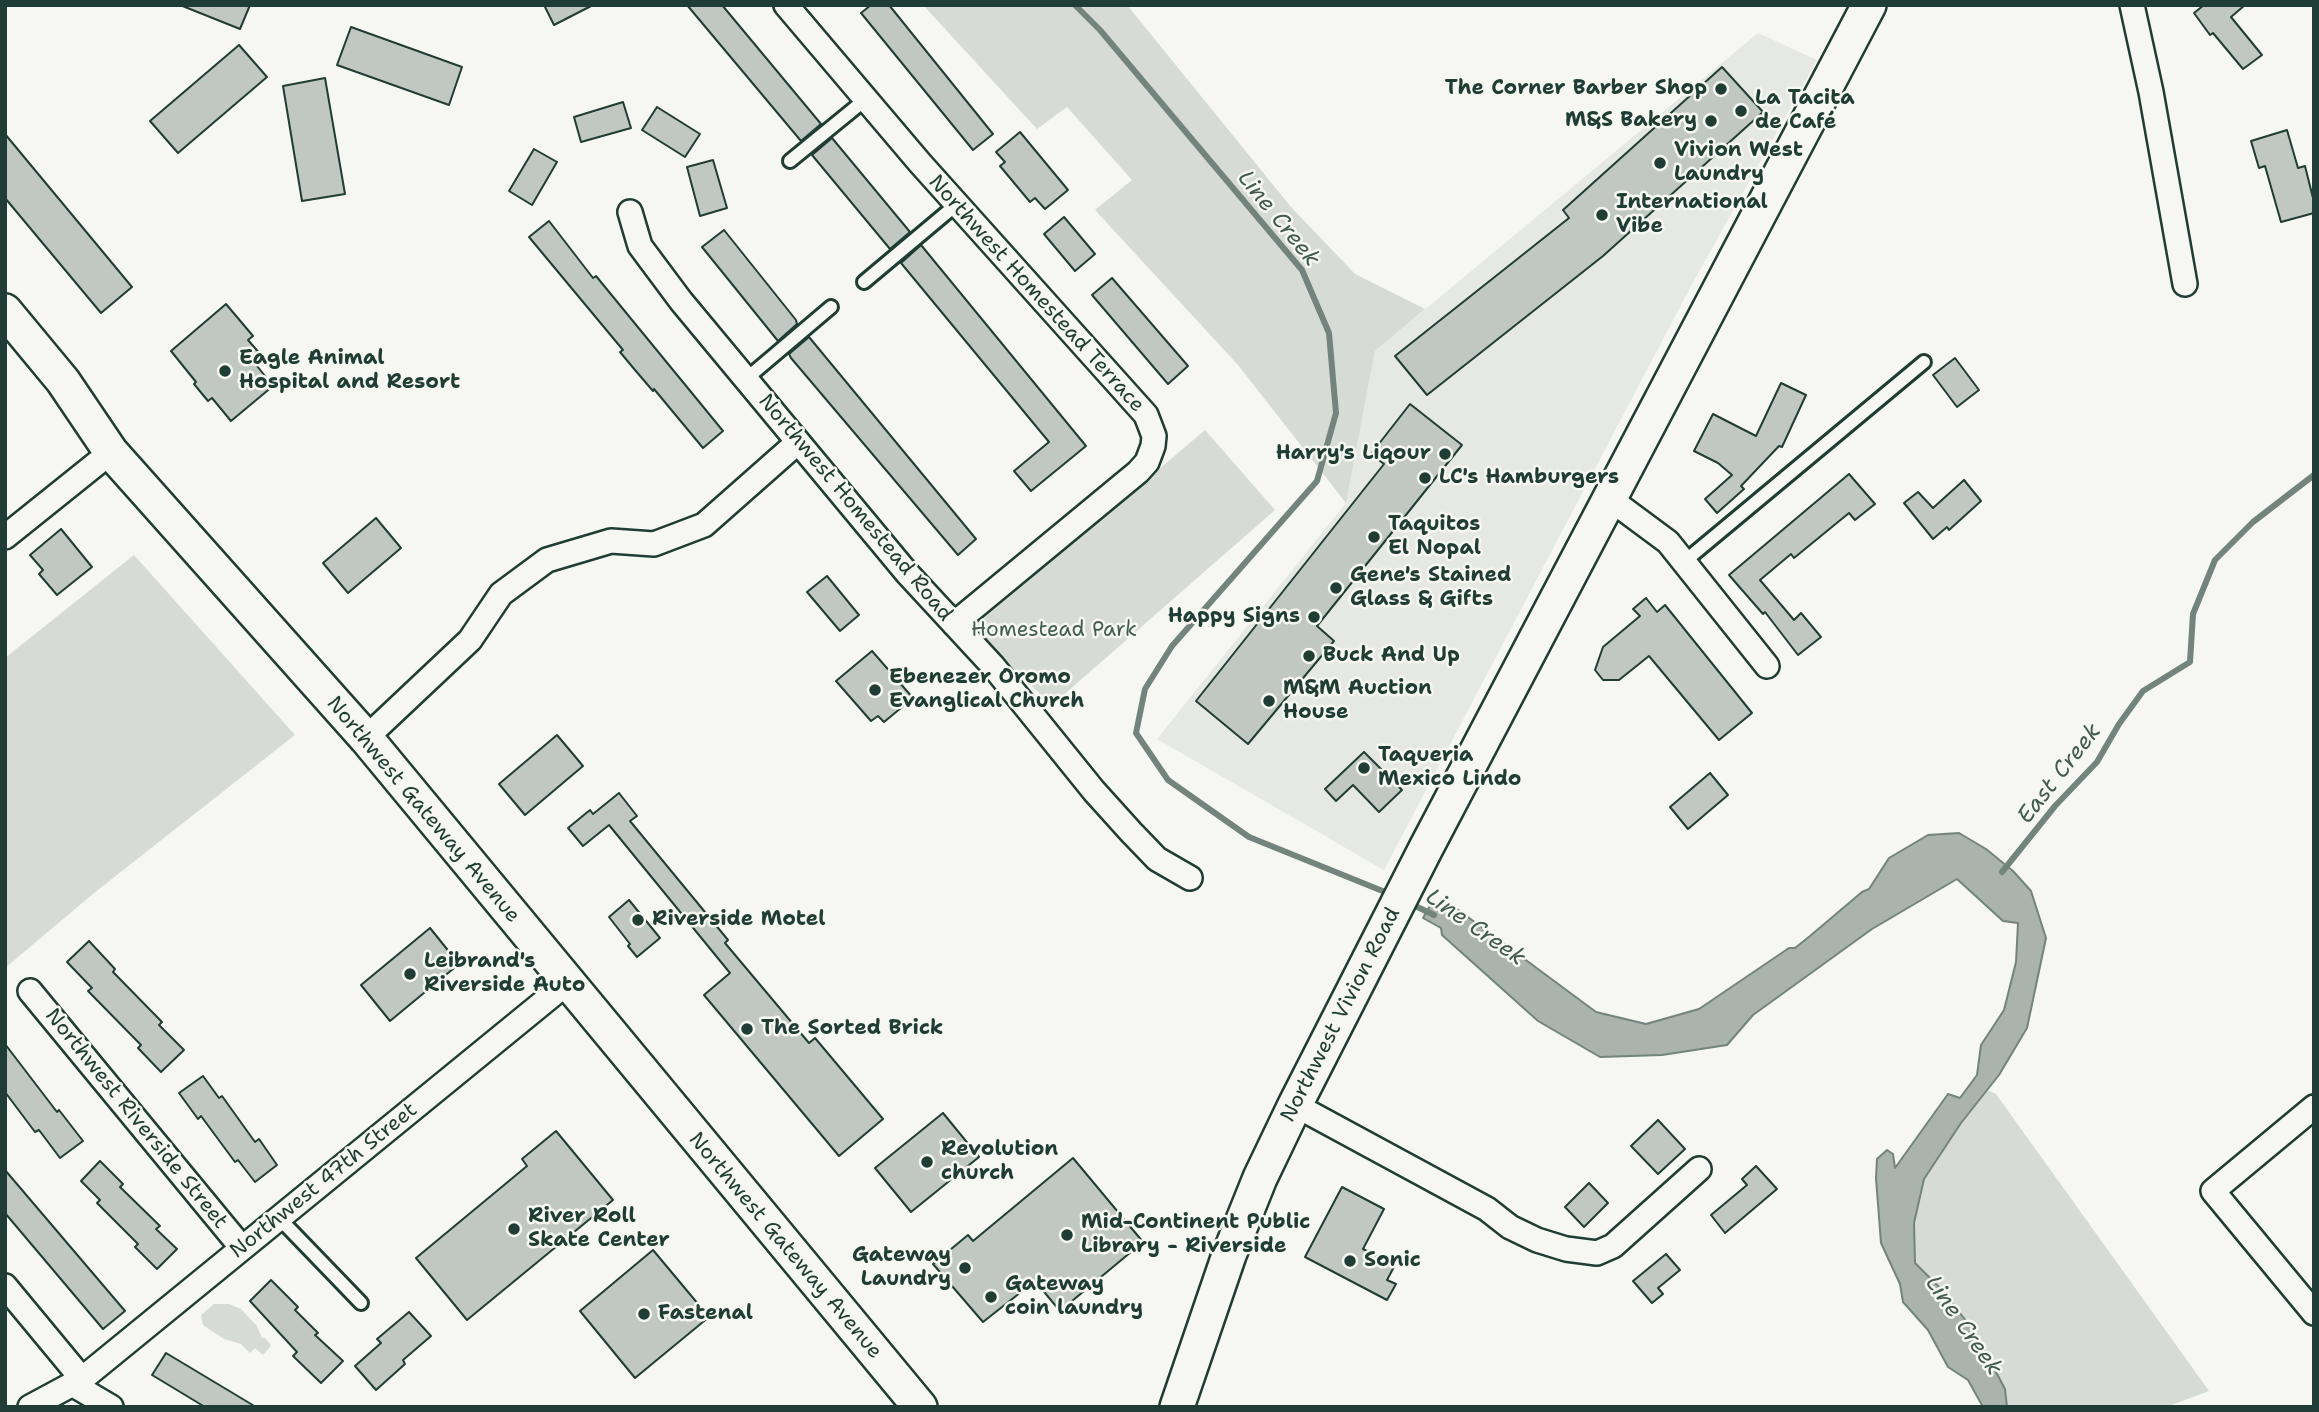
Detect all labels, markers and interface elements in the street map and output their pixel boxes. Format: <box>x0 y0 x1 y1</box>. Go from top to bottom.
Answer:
place label: The Corner Barber Shop <box>1445 76 1707 102</box>
marker: The Corner Barber Shop <box>1713 81 1729 97</box>
place label: La Tacita de Café <box>1755 86 1855 136</box>
marker: La Tacita de Café <box>1733 103 1749 119</box>
place label: M&S Bakery <box>1565 108 1697 134</box>
marker: M&S Bakery <box>1703 113 1719 129</box>
place label: Vivion West Laundry <box>1674 138 1803 188</box>
marker: Vivion West Laundry <box>1652 155 1668 171</box>
water label: Line Creek <box>1231 165 1325 273</box>
street label: Northwest Homestead Terrace <box>923 170 1149 418</box>
place label: International Vibe <box>1616 190 1768 240</box>
marker: International Vibe <box>1594 207 1610 223</box>
place label: Eagle Animal Hospital and Resort <box>239 346 460 396</box>
marker: Eagle Animal Hospital and Resort <box>217 363 233 379</box>
street label: Northwest Homestead Road <box>753 389 957 627</box>
place label: Harry's Liqour <box>1276 441 1431 467</box>
marker: Harry's Liqour <box>1437 446 1453 462</box>
place label: LC's Hamburgers <box>1439 465 1619 491</box>
marker: LC's Hamburgers <box>1417 470 1433 486</box>
place label: Taquitos El Nopal <box>1388 512 1481 562</box>
marker: Taquitos El Nopal <box>1366 529 1382 545</box>
place label: Gene's Stained Glass & Gifts <box>1350 563 1511 613</box>
marker: Gene's Stained Glass & Gifts <box>1328 580 1344 596</box>
place label: Happy Signs <box>1168 604 1300 630</box>
marker: Happy Signs <box>1306 609 1322 625</box>
park label: Homestead Park <box>971 618 1137 644</box>
place label: Buck And Up <box>1323 643 1460 669</box>
marker: Buck And Up <box>1301 648 1317 664</box>
place label: Ebenezer Oromo Evanglical Church <box>889 665 1084 715</box>
place label: M&M Auction House <box>1283 676 1432 726</box>
marker: Ebenezer Oromo Evanglical Church <box>867 682 883 698</box>
street label: Northwest Gateway Avenue <box>321 692 525 928</box>
marker: M&M Auction House <box>1261 693 1277 709</box>
water label: East Creek <box>2012 718 2108 830</box>
place label: Taqueria Mexico Lindo <box>1378 743 1521 793</box>
marker: Taqueria Mexico Lindo <box>1356 760 1372 776</box>
water label: Line Creek <box>1420 883 1530 973</box>
street label: Northwest Vivion Road <box>1276 904 1406 1126</box>
place label: Riverside Motel <box>652 907 826 933</box>
marker: Riverside Motel <box>630 912 646 928</box>
place label: Leibrand's Riverside Auto <box>424 949 585 999</box>
marker: Leibrand's Riverside Auto <box>402 966 418 982</box>
street label: Northwest Riverside Street <box>39 1004 233 1234</box>
place label: The Sorted Brick <box>761 1016 943 1042</box>
marker: The Sorted Brick <box>739 1021 755 1037</box>
street label: Northwest 47th Street <box>225 1098 423 1264</box>
street label: Northwest Gateway Avenue <box>683 1128 887 1364</box>
place label: Revolution church <box>941 1137 1058 1187</box>
marker: Revolution church <box>919 1154 935 1170</box>
place label: River Roll Skate Center <box>528 1204 670 1254</box>
place label: Mid-Continent Public Library - Riverside <box>1081 1210 1310 1260</box>
marker: River Roll Skate Center <box>506 1221 522 1237</box>
marker: Mid-Continent Public Library - Riverside <box>1059 1227 1075 1243</box>
place label: Gateway Laundry <box>852 1243 951 1293</box>
place label: Sonic <box>1364 1248 1421 1274</box>
marker: Sonic <box>1342 1253 1358 1269</box>
marker: Gateway Laundry <box>957 1260 973 1276</box>
water label: Line Creek <box>1918 1271 2008 1381</box>
place label: Gateway coin laundry <box>1005 1272 1143 1322</box>
marker: Gateway coin laundry <box>983 1289 999 1305</box>
place label: Fastenal <box>658 1301 753 1327</box>
marker: Fastenal <box>636 1306 652 1322</box>

